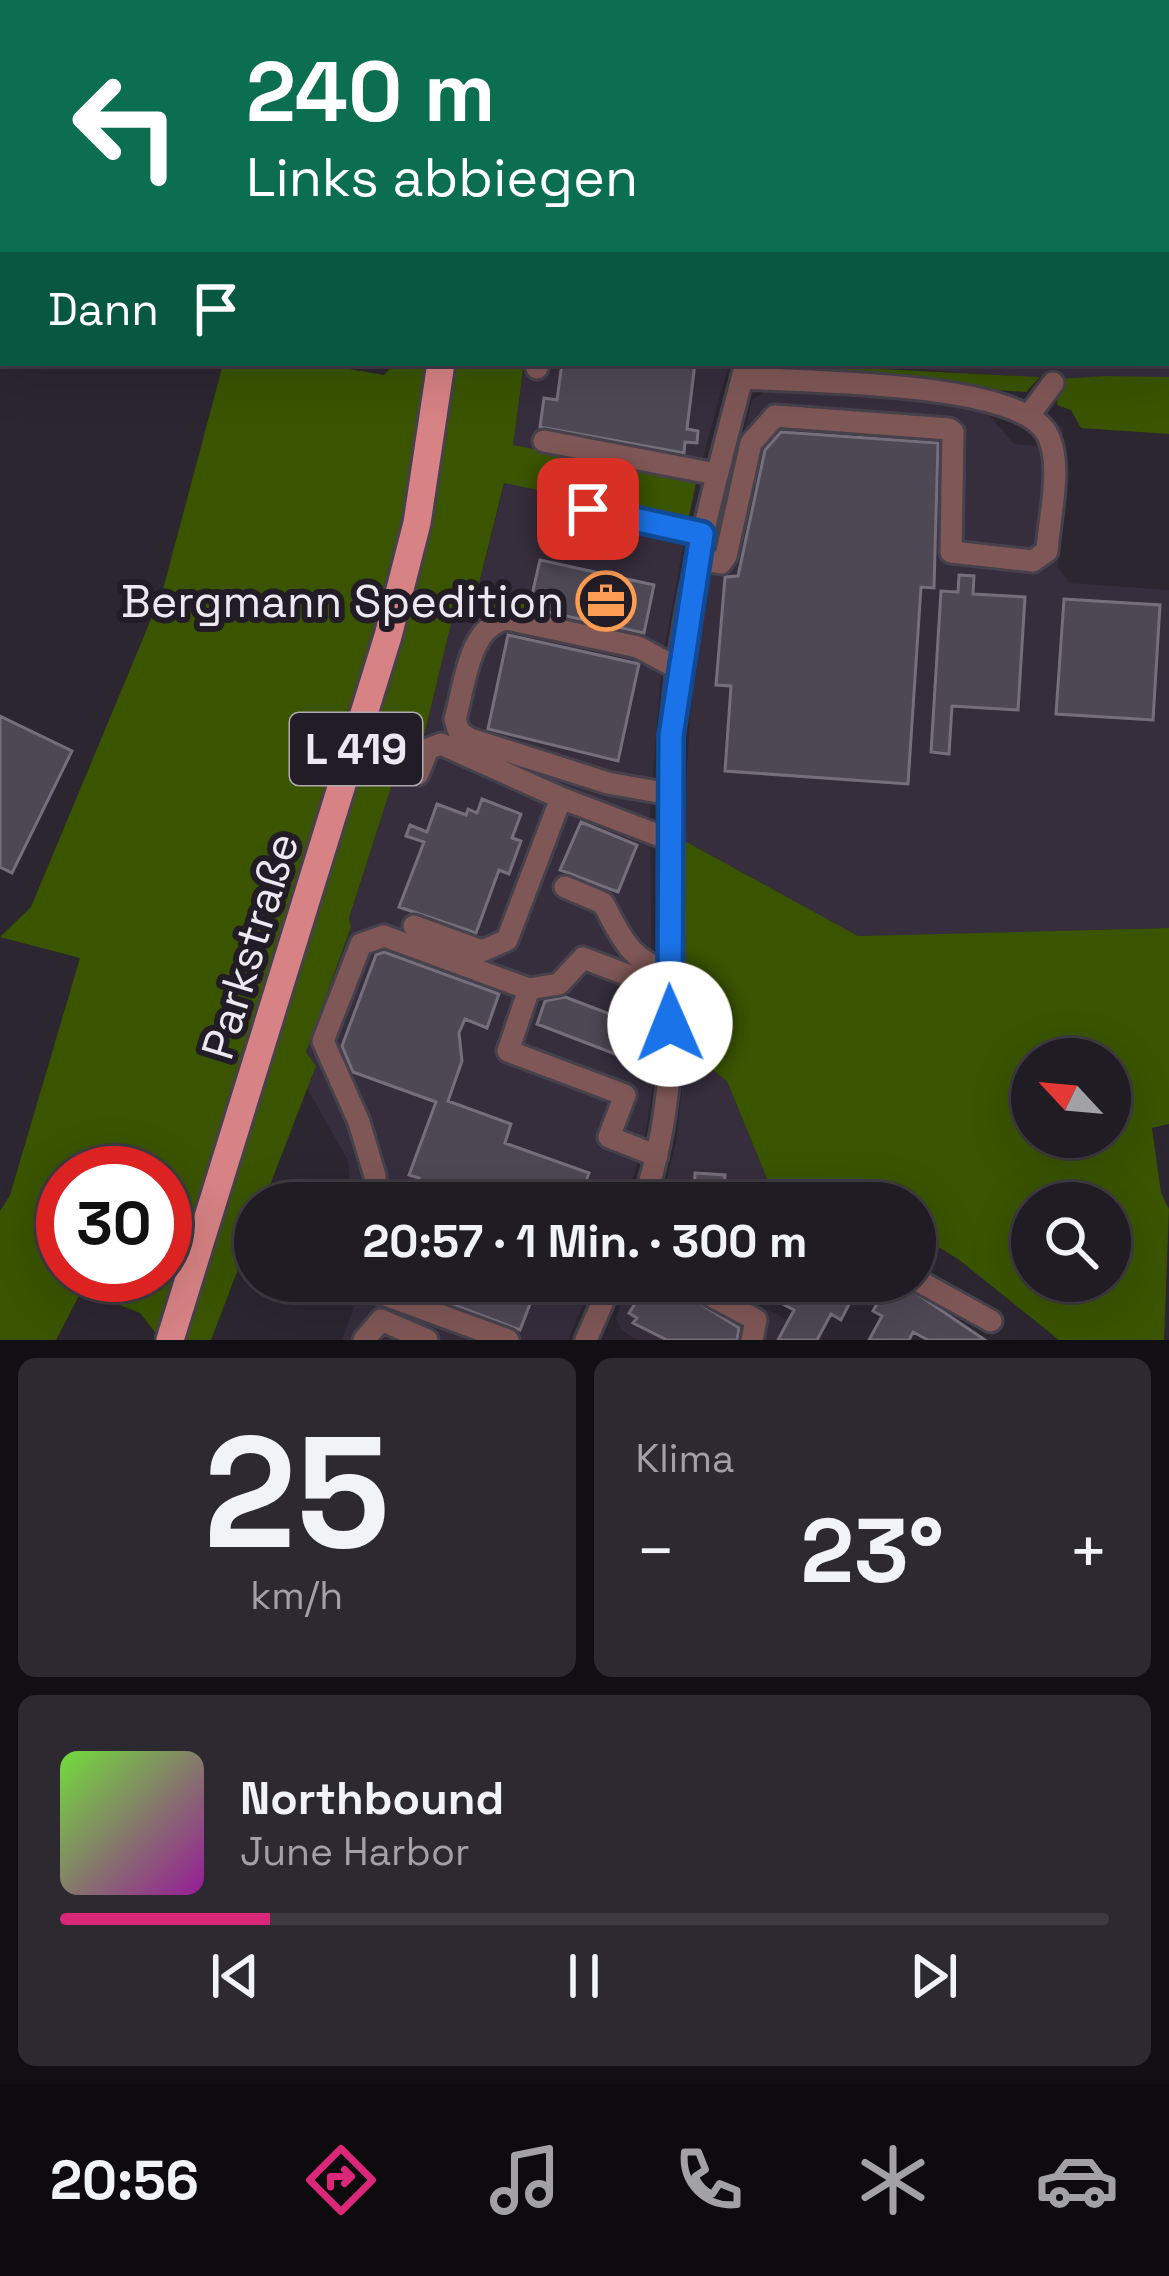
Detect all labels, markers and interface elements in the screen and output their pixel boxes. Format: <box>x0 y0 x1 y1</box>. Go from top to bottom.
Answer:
text: 240 m <box>246 38 495 146</box>
icon: left <box>48 48 204 204</box>
text: Links abbiegen <box>246 143 638 212</box>
icon: arrive <box>183 276 249 342</box>
text: Dann <box>48 281 159 338</box>
pin <box>537 458 639 560</box>
icon: arrive <box>555 476 621 542</box>
office icon: Bergmann Spedition <box>575 570 637 632</box>
place label: Bergmann Spedition <box>121 573 564 630</box>
road number: L 419 <box>290 713 422 785</box>
street label: Parkstraße <box>189 826 311 1066</box>
position arrow <box>607 961 733 1087</box>
north arrow <box>1011 1038 1131 1158</box>
map controls <box>1011 1038 1131 1302</box>
speed limit sign: 30 <box>36 1146 192 1302</box>
button: search <box>1011 1182 1131 1302</box>
text: 20:57 · 1 Min. · 300 m <box>363 1213 807 1270</box>
text: 25 <box>204 1393 390 1593</box>
text: Klima <box>636 1434 734 1483</box>
text: 23° <box>800 1493 944 1608</box>
text: − <box>636 1509 676 1593</box>
text: + <box>1068 1509 1109 1593</box>
text: km/h <box>250 1571 343 1620</box>
text: Northbound <box>240 1770 504 1827</box>
text: June Harbor <box>240 1827 470 1876</box>
icon: previous <box>202 1943 268 2009</box>
icon: pause <box>551 1943 617 2009</box>
icon: next <box>901 1943 967 2009</box>
icon: directions <box>299 2138 383 2222</box>
icon: music <box>483 2138 567 2222</box>
icon: phone <box>667 2138 751 2222</box>
icon: climate <box>851 2138 935 2222</box>
icon: car <box>1035 2138 1119 2222</box>
text: 20:56 <box>50 2146 199 2215</box>

